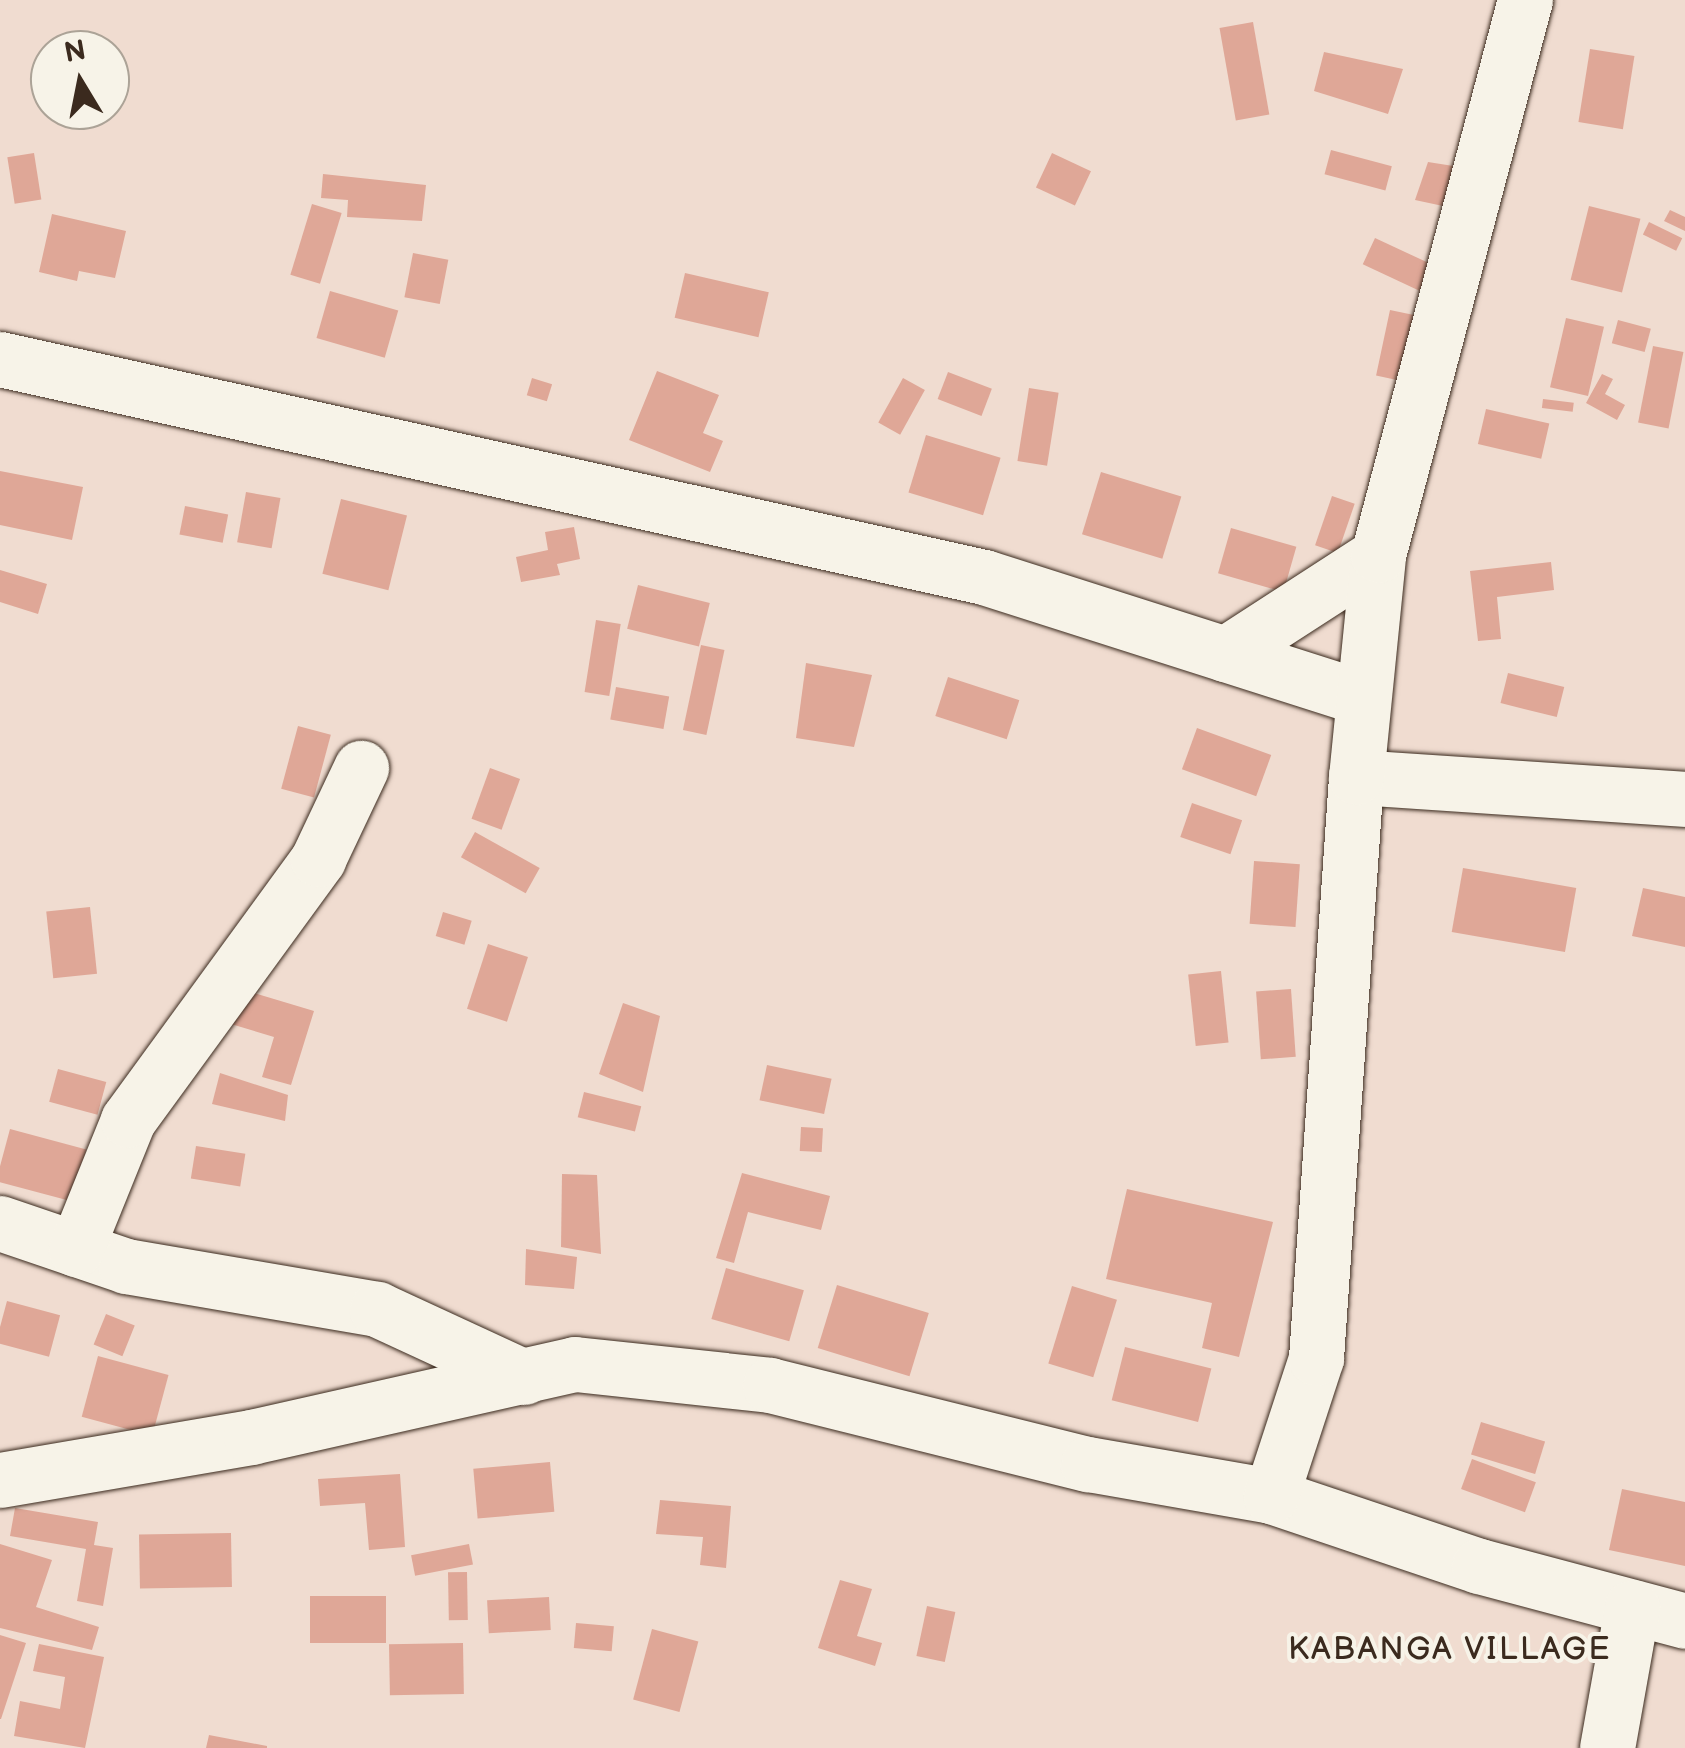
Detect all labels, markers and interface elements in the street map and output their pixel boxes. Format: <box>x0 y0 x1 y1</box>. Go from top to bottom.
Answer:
north arrow <box>30 30 130 130</box>
text: N <box>62 34 88 70</box>
district label: KABANGA VILLAGE <box>1287 1631 1613 1669</box>

